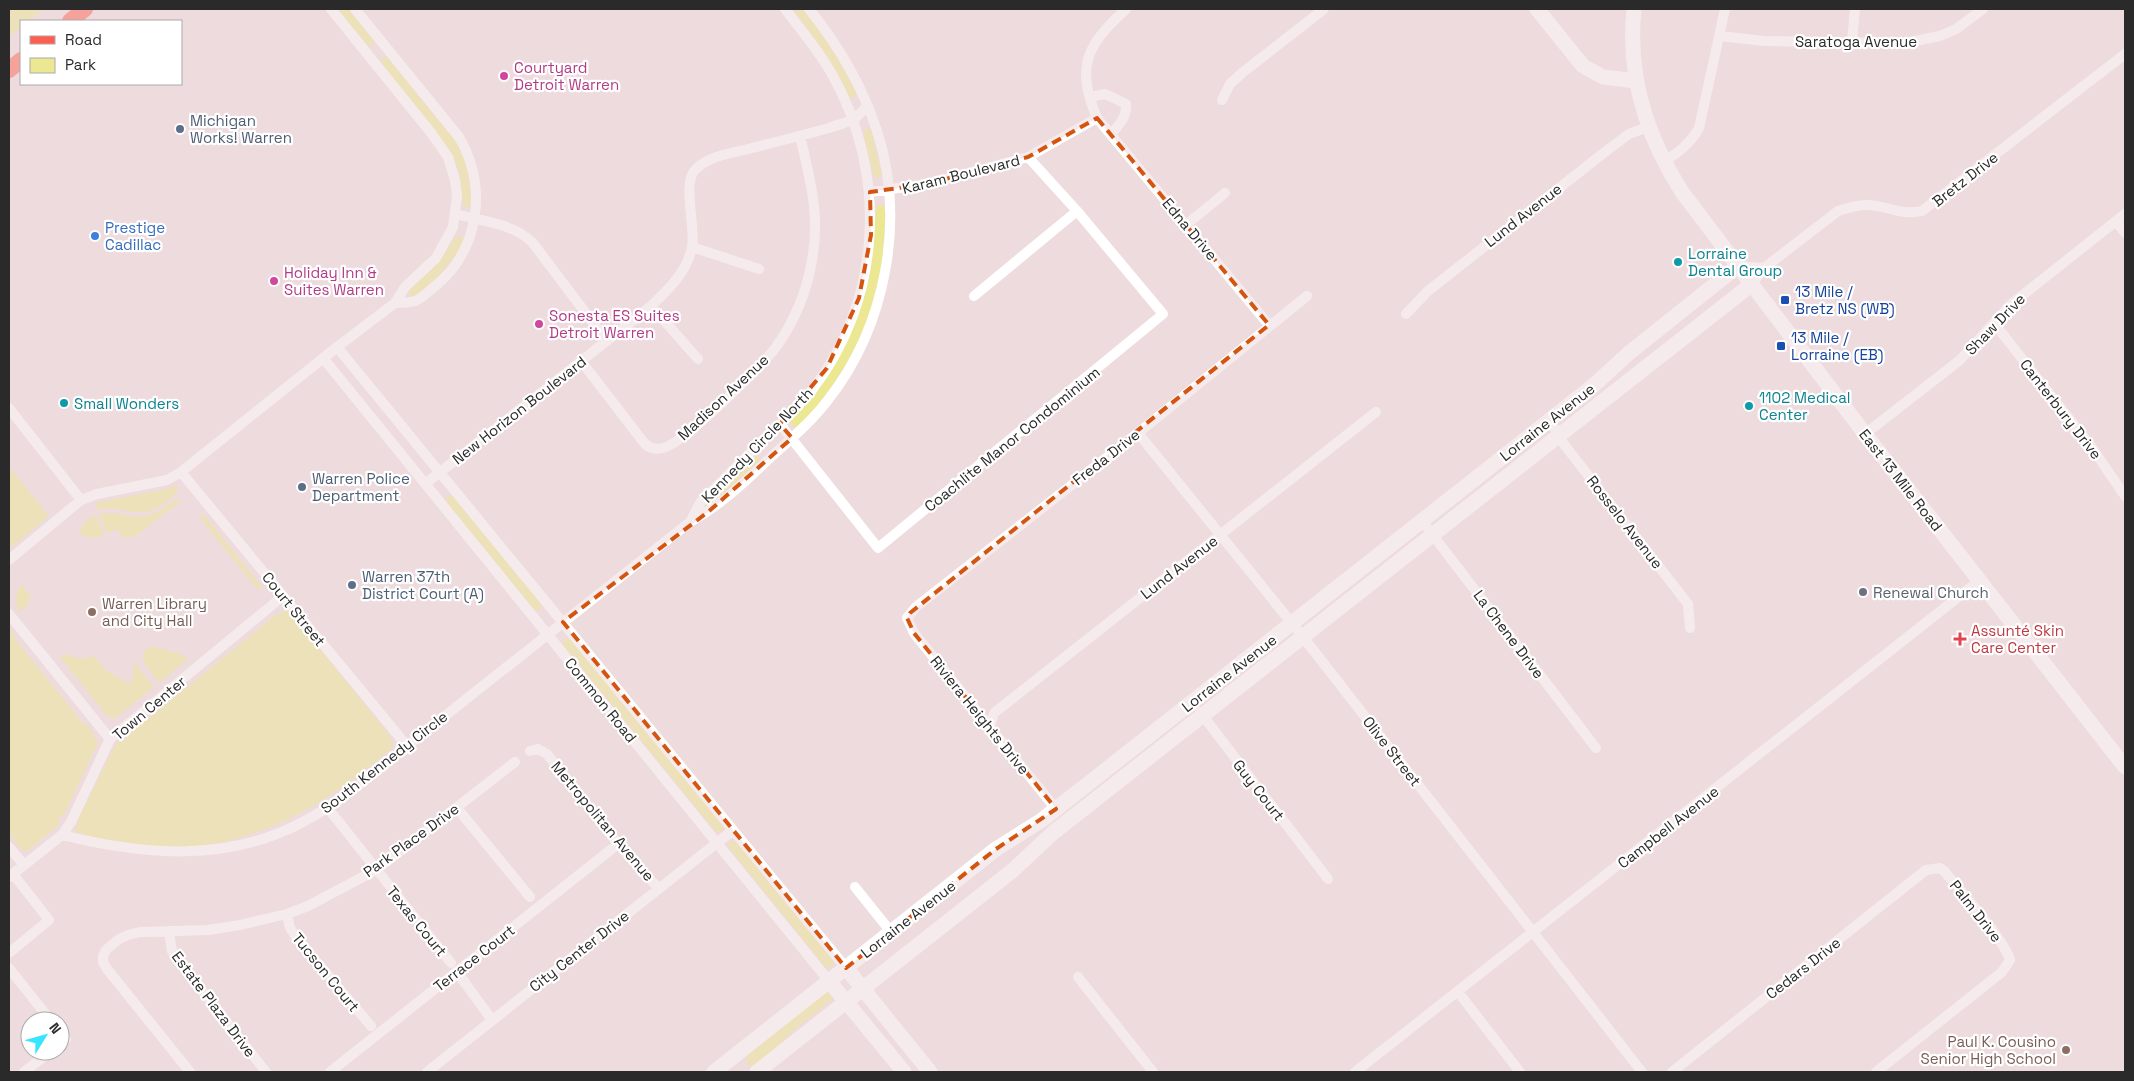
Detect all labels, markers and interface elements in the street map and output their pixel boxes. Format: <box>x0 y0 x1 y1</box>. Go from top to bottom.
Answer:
legend <box>20 20 182 85</box>
text: Road <box>65 30 102 49</box>
street label: Saratoga Avenue <box>1795 32 1917 51</box>
text: Park <box>65 55 96 74</box>
place label: Courtyard Detroit Warren <box>514 58 619 94</box>
marker: Courtyard Detroit Warren <box>498 70 510 82</box>
place label: Michigan Works! Warren <box>190 111 292 147</box>
marker: Michigan Works! Warren <box>174 123 186 135</box>
street label: Bretz Drive <box>1928 147 2002 211</box>
street label: Karam Boulevard <box>900 150 1022 198</box>
street label: Lund Avenue <box>1481 179 1566 251</box>
street label: Edna Drive <box>1158 194 1222 264</box>
place label: Prestige Cadillac <box>105 218 165 254</box>
marker: Prestige Cadillac <box>89 230 101 242</box>
place label: Lorraine Dental Group <box>1688 244 1782 280</box>
marker: Lorraine Dental Group <box>1672 256 1684 268</box>
place label: Holiday Inn & Suites Warren <box>284 263 384 299</box>
marker: Holiday Inn & Suites Warren <box>268 275 280 287</box>
place label: 13 Mile / Bretz NS (WB) <box>1795 282 1895 319</box>
street label: Shaw Drive <box>1961 289 2029 359</box>
marker: 13 Mile / Bretz NS (WB) <box>1779 294 1791 306</box>
place label: Sonesta ES Suites Detroit Warren <box>549 306 680 342</box>
marker: Sonesta ES Suites Detroit Warren <box>533 318 545 330</box>
place label: 13 Mile / Lorraine (EB) <box>1791 328 1883 365</box>
marker: 13 Mile / Lorraine (EB) <box>1775 340 1787 352</box>
street label: Madison Avenue <box>673 350 773 444</box>
street label: New Horizon Boulevard <box>448 352 590 468</box>
street label: Canterbury Drive <box>2016 355 2106 463</box>
street label: Coachlite Manor Condominium <box>920 362 1104 516</box>
street label: Lorraine Avenue <box>1496 379 1598 465</box>
street label: Kennedy Circle North <box>697 383 817 507</box>
place label: 1102 Medical Center <box>1759 388 1851 424</box>
place label: Small Wonders <box>74 394 179 413</box>
marker: Small Wonders <box>58 397 70 409</box>
marker: 1102 Medical Center <box>1743 400 1755 412</box>
street label: Freda Drive <box>1068 425 1144 489</box>
street label: East 13 Mile Road <box>1855 425 1947 535</box>
place label: Warren Police Department <box>312 469 410 505</box>
street label: Rosselo Avenue <box>1583 472 1667 572</box>
marker: Warren Police Department <box>296 481 308 493</box>
street label: Lund Avenue <box>1137 531 1222 603</box>
place label: Warren 37th District Court (A) <box>362 567 484 604</box>
street label: Court Street <box>258 568 330 650</box>
marker: Warren 37th District Court (A) <box>346 579 358 591</box>
place label: Renewal Church <box>1873 583 1989 602</box>
street label: La Chene Drive <box>1469 586 1549 682</box>
marker: Renewal Church <box>1857 586 1869 598</box>
place label: Warren Library and City Hall <box>102 594 207 630</box>
marker: Warren Library and City Hall <box>86 606 98 618</box>
place label: Assunté Skin Care Center <box>1971 621 2064 657</box>
street label: Lorraine Avenue <box>1178 630 1280 716</box>
marker: Assunté Skin Care Center <box>1953 632 1967 646</box>
street label: Riviera Heights Drive <box>926 652 1034 778</box>
street label: Common Road <box>561 654 641 746</box>
street label: Town Center <box>108 672 190 744</box>
street label: South Kennedy Circle <box>317 707 451 817</box>
street label: Olive Street <box>1359 712 1425 790</box>
street label: Guy Court <box>1229 755 1289 825</box>
street label: Metropolitan Avenue <box>547 757 659 885</box>
street label: Campbell Avenue <box>1614 781 1723 872</box>
street label: Park Place Drive <box>359 799 463 881</box>
street label: Lorraine Avenue <box>857 876 959 962</box>
street label: Palm Drive <box>1946 876 2006 946</box>
street label: Texas Court <box>383 882 451 960</box>
street label: City Center Drive <box>525 906 633 996</box>
street label: Terrace Court <box>430 920 519 996</box>
street label: Tucson Court <box>288 928 364 1016</box>
street label: Cedars Drive <box>1762 933 1844 1003</box>
street label: Estate Plaza Drive <box>168 947 260 1061</box>
north arrow <box>20 1011 70 1061</box>
text: N <box>45 1019 65 1037</box>
place label: Paul K. Cousino Senior High School <box>1921 1032 2056 1068</box>
marker: Paul K. Cousino Senior High School <box>2060 1044 2072 1056</box>

